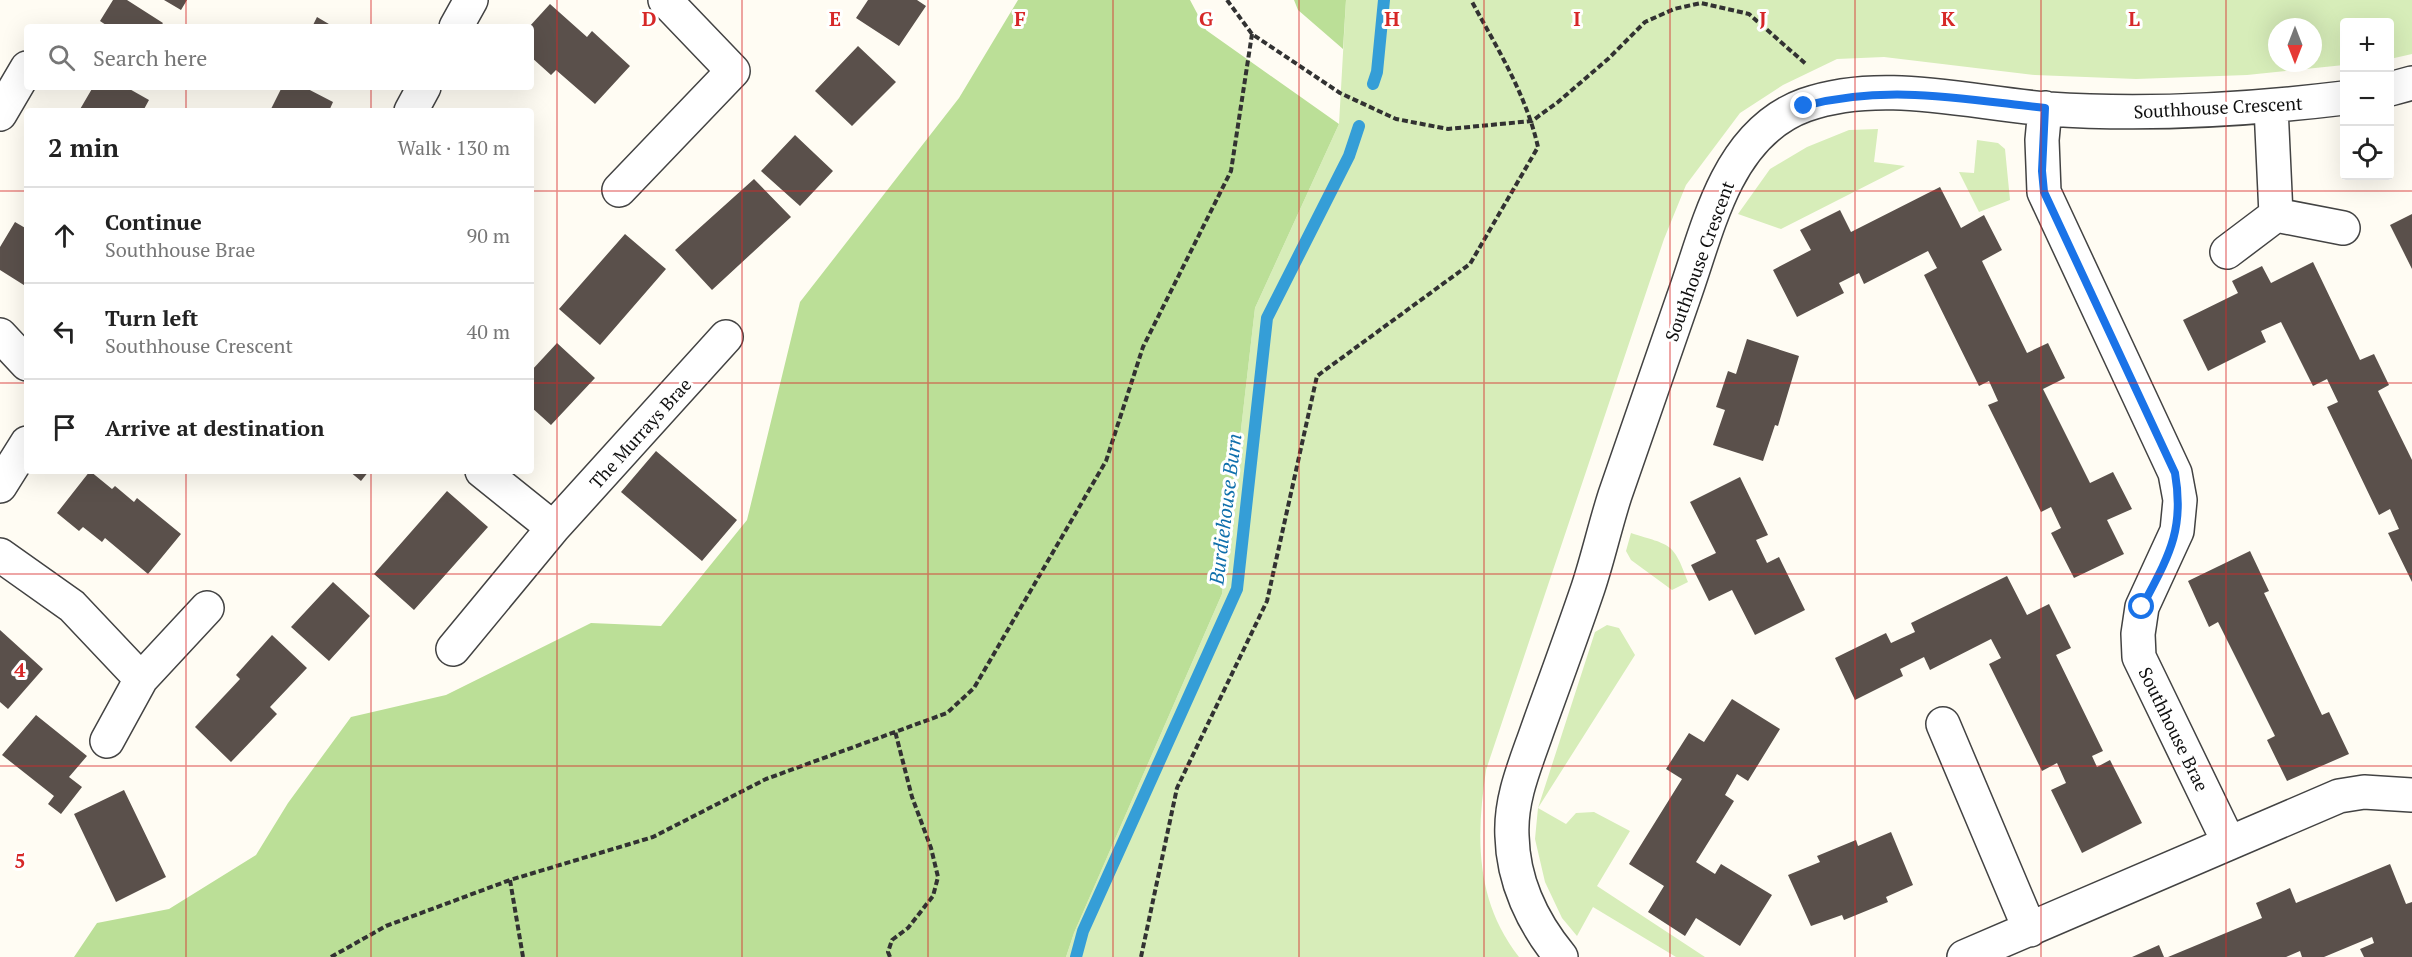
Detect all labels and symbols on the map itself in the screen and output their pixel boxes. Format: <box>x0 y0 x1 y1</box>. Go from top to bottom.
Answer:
text: D <box>642 5 656 32</box>
text: E <box>829 5 841 32</box>
text: F <box>1014 5 1026 32</box>
text: G <box>1199 5 1213 32</box>
text: H <box>1384 5 1400 32</box>
text: I <box>1573 5 1581 32</box>
text: J <box>1759 5 1767 32</box>
text: K <box>1941 5 1956 32</box>
text: L <box>2128 5 2140 32</box>
north arrow <box>2268 18 2322 72</box>
street label: Southhouse Crescent <box>2133 91 2303 123</box>
route end <box>1790 92 1816 118</box>
street label: Southhouse Crescent <box>1659 177 1739 345</box>
street label: The Murrays Brae <box>584 372 696 494</box>
water label: Burdiehouse Burn <box>1202 432 1248 587</box>
route start <box>2128 593 2154 619</box>
text: 4 <box>14 656 26 683</box>
street label: Southhouse Brae <box>2134 663 2214 795</box>
text: 5 <box>14 847 26 874</box>

